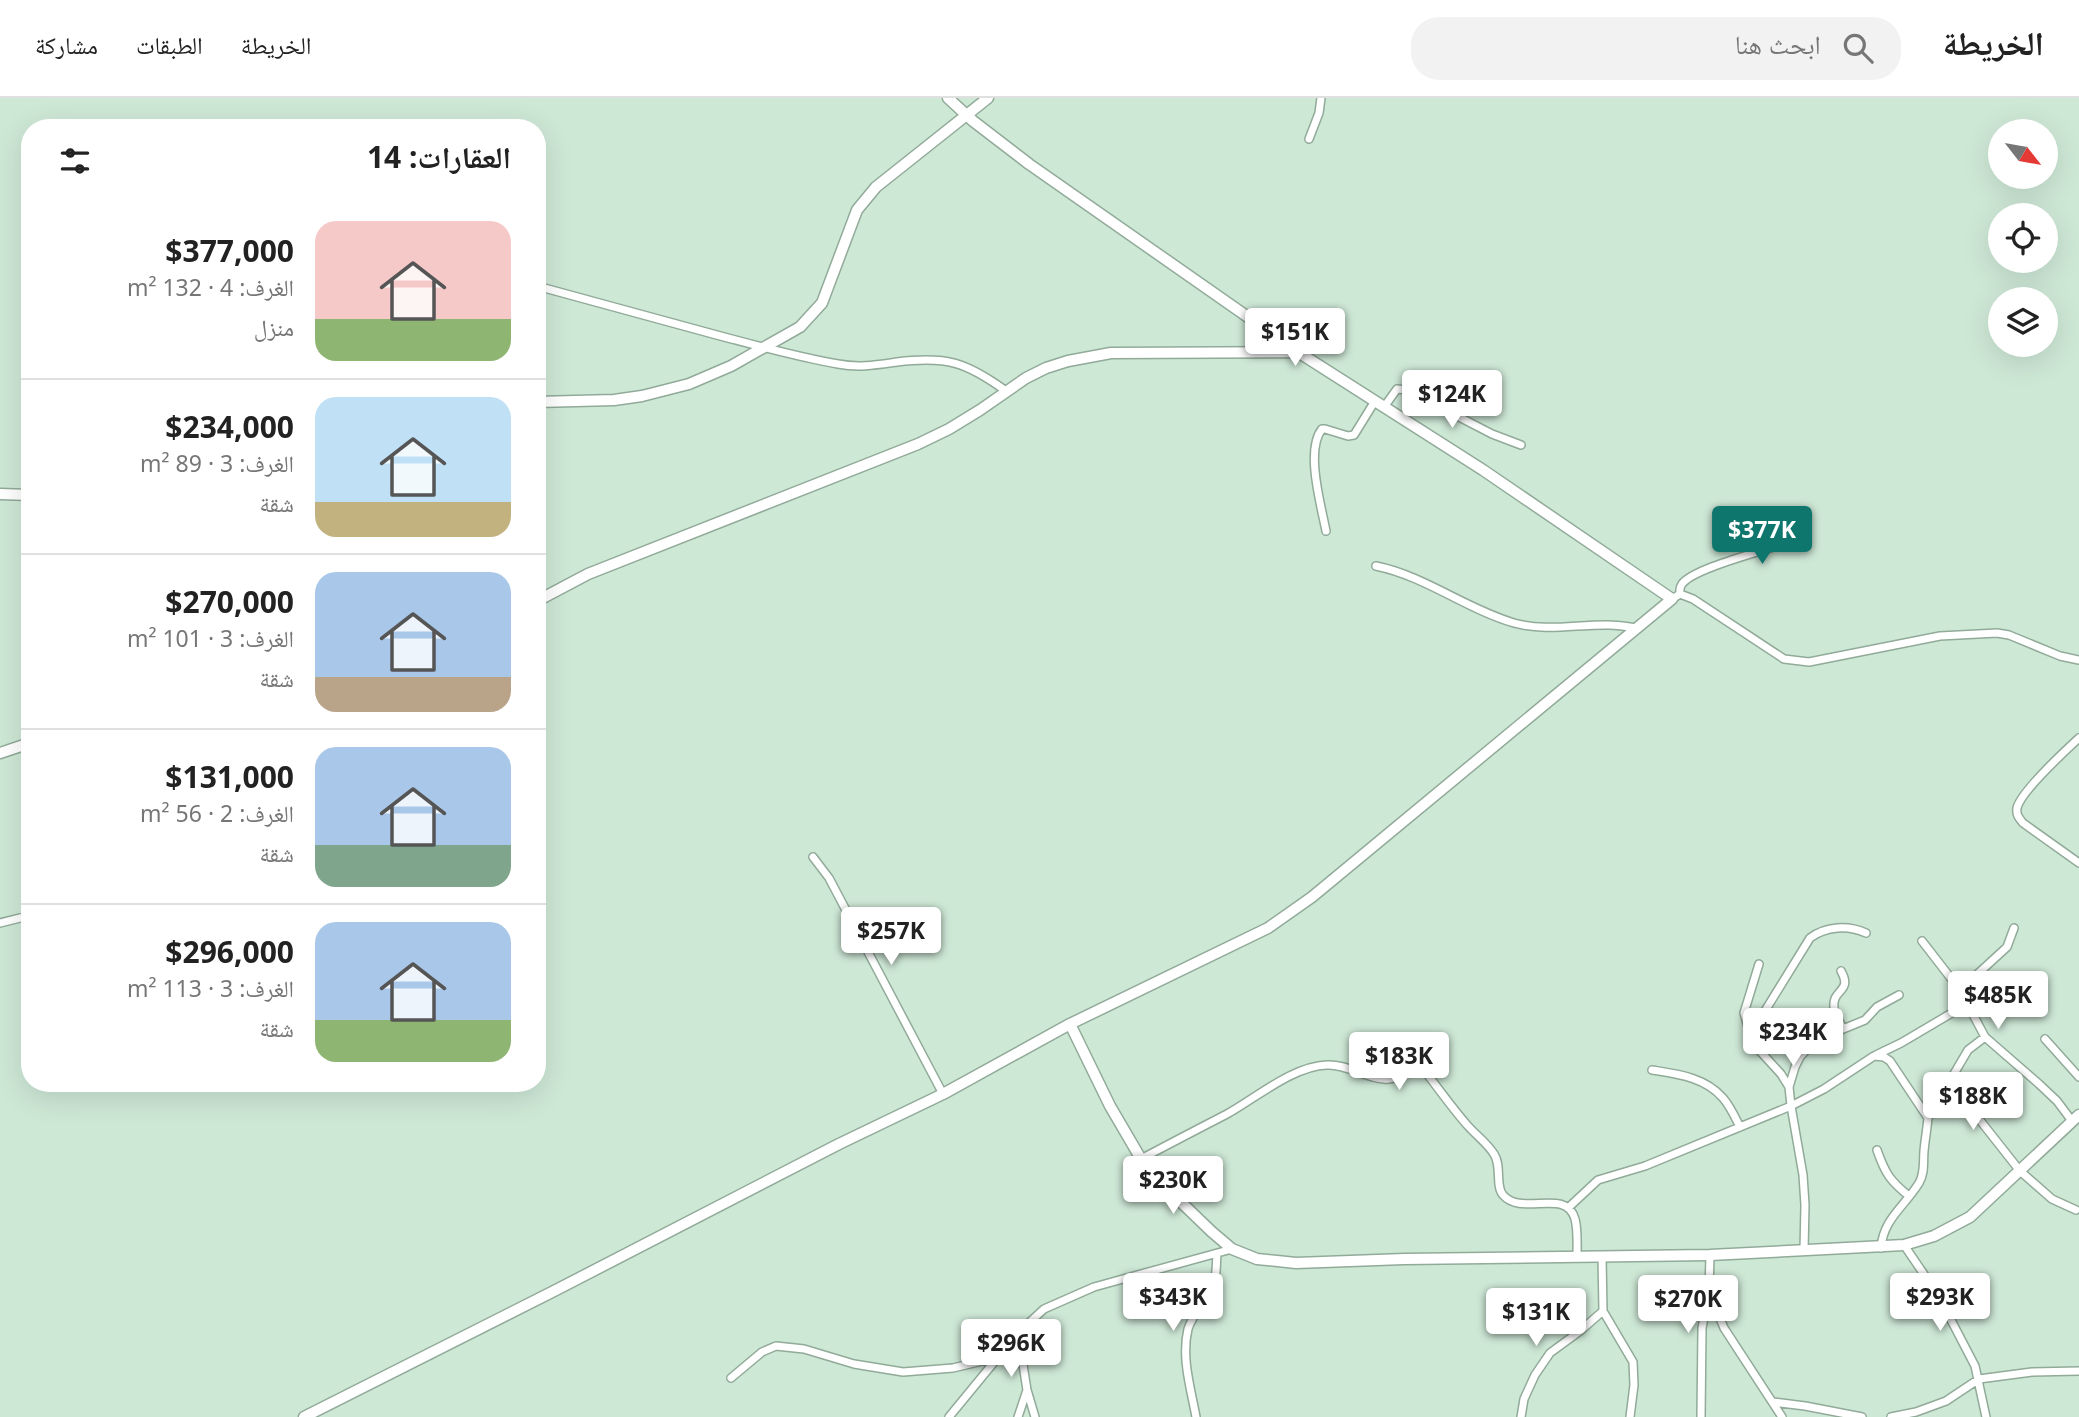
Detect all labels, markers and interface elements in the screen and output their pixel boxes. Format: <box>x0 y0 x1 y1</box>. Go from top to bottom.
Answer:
search box <box>1411 17 1901 80</box>
text: الخريطة <box>1943 20 2044 65</box>
text: ابحث هنا <box>1735 26 1821 62</box>
text: مشاركة <box>35 28 98 61</box>
text: الطبقات <box>136 28 203 61</box>
text: الخريطة <box>241 28 311 61</box>
icon: search <box>1839 29 1877 67</box>
north arrow <box>1988 119 2058 189</box>
map controls <box>1988 119 2058 357</box>
text: العقارات: 14 <box>367 136 511 177</box>
icon: filters <box>56 142 94 180</box>
button: locate <box>1988 203 2058 273</box>
text: $377,000 <box>165 230 294 271</box>
icon: home <box>371 249 455 333</box>
text: الغرف: 4 · 132 m² <box>127 271 294 303</box>
button: layers <box>1988 287 2058 357</box>
pin: $151K <box>1246 308 1344 368</box>
text: منزل <box>254 311 294 343</box>
text: $151K <box>1261 315 1329 347</box>
pin: $124K <box>1403 370 1501 430</box>
text: $124K <box>1418 377 1486 409</box>
text: $234,000 <box>165 406 294 447</box>
icon: home <box>371 425 455 509</box>
text: الغرف: 3 · 89 m² <box>140 447 294 479</box>
text: شقة <box>260 487 294 519</box>
pin: $377K <box>1713 506 1811 566</box>
text: $377K <box>1728 513 1796 545</box>
text: $270,000 <box>165 581 294 622</box>
icon: home <box>371 600 455 684</box>
text: الغرف: 3 · 101 m² <box>127 622 294 654</box>
text: شقة <box>260 662 294 694</box>
text: $131,000 <box>165 756 294 797</box>
icon: home <box>371 775 455 859</box>
text: الغرف: 2 · 56 m² <box>140 797 294 829</box>
text: شقة <box>260 837 294 869</box>
pin: $257K <box>842 908 940 967</box>
text: $257K <box>857 914 925 946</box>
text: $296,000 <box>165 931 294 972</box>
icon: home <box>371 950 455 1034</box>
text: الغرف: 3 · 113 m² <box>127 972 294 1004</box>
pin: $485K <box>1949 972 2047 1031</box>
text: $485K <box>1964 978 2032 1010</box>
pin: $234K <box>1744 1009 1842 1068</box>
text: شقة <box>260 1012 294 1044</box>
text: $234K <box>1759 1015 1827 1047</box>
pin: $183K <box>1350 1032 1448 1092</box>
text: $183K <box>1365 1039 1433 1071</box>
pin: $188K <box>1924 1072 2022 1132</box>
text: $188K <box>1939 1079 2007 1111</box>
pin: $230K <box>1124 1156 1222 1216</box>
text: $230K <box>1139 1163 1207 1195</box>
pin: $343K <box>1124 1274 1222 1333</box>
pin: $293K <box>1891 1274 1989 1333</box>
pin: $270K <box>1639 1276 1737 1335</box>
text: $343K <box>1139 1280 1207 1312</box>
text: $293K <box>1906 1280 1974 1312</box>
text: $270K <box>1654 1282 1722 1314</box>
pin: $131K <box>1487 1288 1585 1348</box>
text: $131K <box>1502 1295 1570 1327</box>
pin: $296K <box>962 1320 1060 1379</box>
text: $296K <box>977 1326 1045 1358</box>

